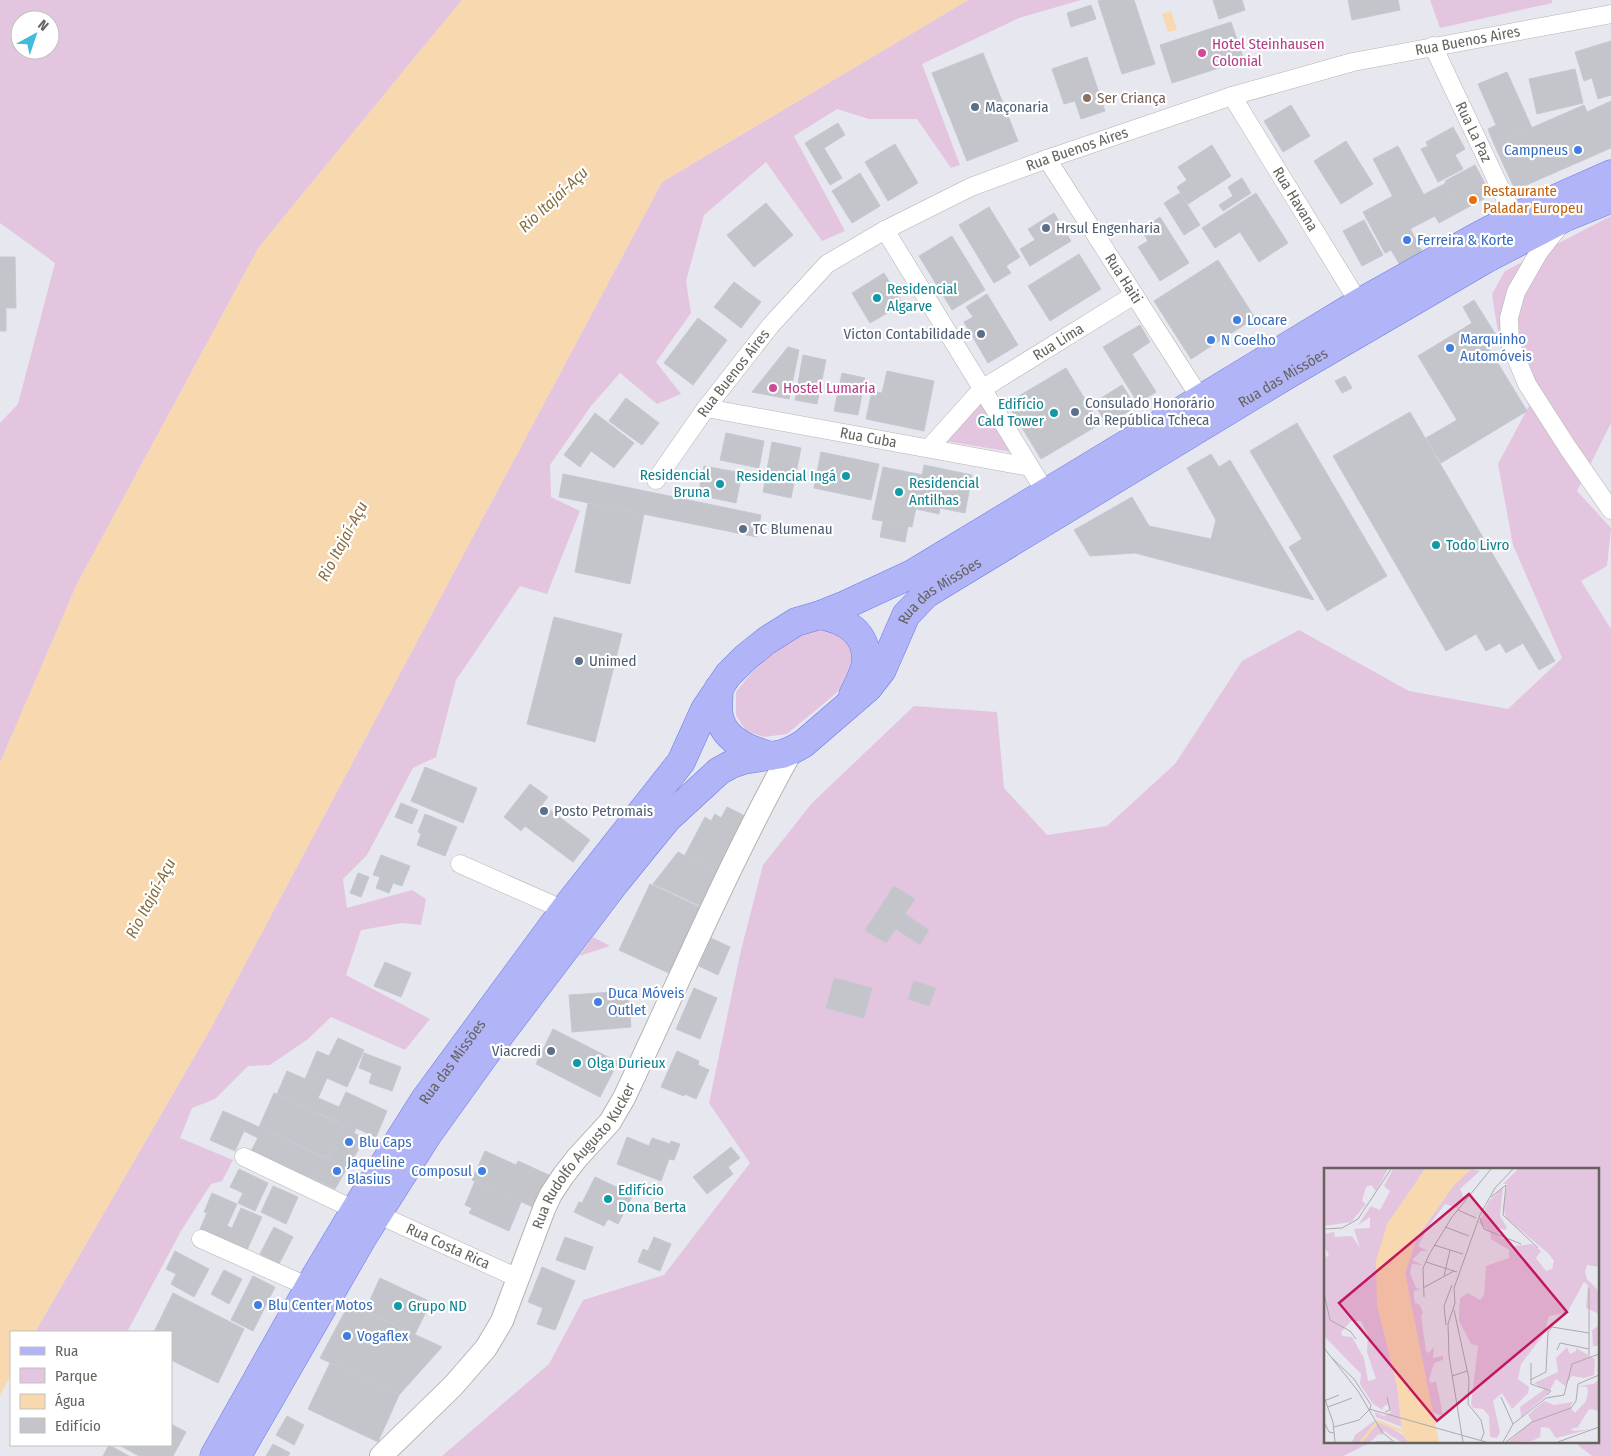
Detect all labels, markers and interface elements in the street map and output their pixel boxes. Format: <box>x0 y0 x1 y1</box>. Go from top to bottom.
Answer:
north arrow <box>10 10 60 60</box>
text: N <box>34 16 52 35</box>
street label: Rua Buenos Aires <box>1414 22 1522 59</box>
place label: Hotel Steinhausen Colonial <box>1212 35 1325 70</box>
marker: Hotel Steinhausen Colonial <box>1196 47 1208 59</box>
place label: Ser Criança <box>1097 89 1166 107</box>
marker: Ser Criança <box>1081 92 1093 104</box>
place label: Maçonaria <box>985 98 1049 116</box>
street label: Rua La Paz <box>1452 99 1496 165</box>
marker: Maçonaria <box>969 101 981 113</box>
street label: Rua Buenos Aires <box>1024 123 1130 175</box>
place label: Campneus <box>1504 141 1568 159</box>
marker: Campneus <box>1572 144 1584 156</box>
water label: Rio Itajaí-Açu <box>515 163 592 236</box>
street label: Rua Havana <box>1269 164 1322 235</box>
place label: Restaurante Paladar Europeu <box>1483 182 1583 217</box>
marker: Restaurante Paladar Europeu <box>1467 194 1479 206</box>
place label: Hrsul Engenharia <box>1056 219 1160 237</box>
marker: Hrsul Engenharia <box>1040 222 1052 234</box>
place label: Ferreira & Korte <box>1417 231 1514 249</box>
marker: Ferreira & Korte <box>1401 234 1413 246</box>
street label: Rua Haiti <box>1101 250 1146 307</box>
place label: Residencial Algarve <box>887 280 957 315</box>
marker: Residencial Algarve <box>871 292 883 304</box>
place label: Locare <box>1247 311 1287 329</box>
marker: Locare <box>1231 314 1243 326</box>
street label: Rua Lima <box>1030 319 1087 364</box>
place label: Victon Contabilidade <box>844 325 971 343</box>
street label: Rua Buenos Aires <box>694 326 773 420</box>
marker: Victon Contabilidade <box>975 328 987 340</box>
place label: Marquinho Automóveis <box>1460 330 1532 365</box>
place label: N Coelho <box>1221 331 1276 349</box>
marker: N Coelho <box>1205 334 1217 346</box>
marker: Marquinho Automóveis <box>1444 342 1456 354</box>
street label: Rua das Missões <box>1235 344 1331 411</box>
place label: Hostel Lumaria <box>783 379 875 397</box>
marker: Hostel Lumaria <box>767 382 779 394</box>
place label: Consulado Honorário da República Tcheca <box>1085 394 1215 429</box>
place label: Edifício Cald Tower <box>977 395 1045 430</box>
marker: Consulado Honorário da República Tcheca <box>1069 406 1081 418</box>
marker: Edifício Cald Tower <box>1048 407 1060 419</box>
street label: Rua Cuba <box>838 424 898 452</box>
place label: Residencial Bruna <box>640 466 710 501</box>
place label: Residencial Ingá <box>736 467 836 485</box>
marker: Residencial Ingá <box>840 470 852 482</box>
place label: Residencial Antilhas <box>909 474 979 509</box>
marker: Residencial Bruna <box>714 478 726 490</box>
marker: Residencial Antilhas <box>893 486 905 498</box>
water label: Rio Itajaí-Açu <box>313 498 371 584</box>
place label: TC Blumenau <box>753 520 833 538</box>
marker: TC Blumenau <box>737 523 749 535</box>
place label: Todo Livro <box>1446 536 1509 554</box>
marker: Todo Livro <box>1430 539 1442 551</box>
street label: Rua das Missões <box>894 554 985 627</box>
place label: Unimed <box>589 652 637 670</box>
marker: Unimed <box>573 655 585 667</box>
place label: Posto Petromais <box>554 802 653 820</box>
marker: Posto Petromais <box>538 805 550 817</box>
water label: Rio Itajaí-Açu <box>121 855 179 941</box>
place label: Duca Móveis Outlet <box>608 984 684 1019</box>
marker: Duca Móveis Outlet <box>592 996 604 1008</box>
street label: Rua das Missões <box>415 1016 490 1107</box>
place label: Viacredi <box>492 1042 541 1060</box>
marker: Viacredi <box>545 1045 557 1057</box>
place label: Olga Durieux <box>587 1054 666 1072</box>
marker: Olga Durieux <box>571 1057 583 1069</box>
street label: Rua Rudolfo Augusto Kucker <box>528 1080 639 1231</box>
place label: Blu Caps <box>359 1133 412 1151</box>
marker: Blu Caps <box>343 1136 355 1148</box>
place label: Jaqueline Blasius <box>347 1153 405 1188</box>
place label: Composul <box>411 1162 472 1180</box>
marker: Jaqueline Blasius <box>331 1165 343 1177</box>
marker: Composul <box>476 1165 488 1177</box>
inset map <box>1324 1168 1598 1444</box>
place label: Edifício Dona Berta <box>618 1181 686 1216</box>
marker: Edifício Dona Berta <box>602 1193 614 1205</box>
street label: Rua Costa Rica <box>403 1219 493 1273</box>
place label: Blu Center Motos <box>268 1296 373 1314</box>
place label: Grupo ND <box>408 1297 467 1315</box>
marker: Blu Center Motos <box>252 1299 264 1311</box>
marker: Grupo ND <box>392 1300 404 1312</box>
place label: Vogaflex <box>357 1327 409 1345</box>
marker: Vogaflex <box>341 1330 353 1342</box>
legend <box>10 1331 172 1446</box>
text: Rua <box>55 1342 78 1360</box>
text: Parque <box>55 1367 98 1385</box>
text: Água <box>55 1392 85 1410</box>
text: Edifício <box>55 1417 101 1435</box>

